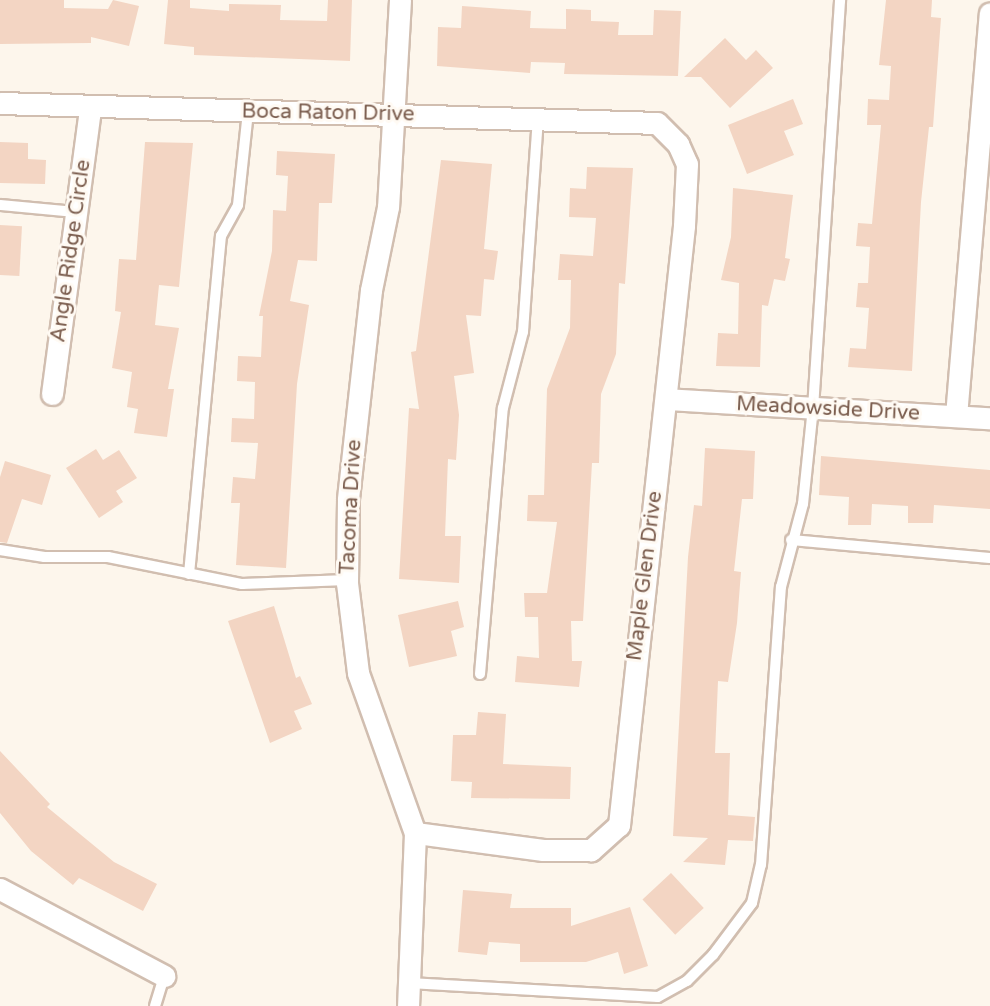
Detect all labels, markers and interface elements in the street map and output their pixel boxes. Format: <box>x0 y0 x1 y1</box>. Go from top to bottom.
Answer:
street label: Boca Raton Drive <box>241 99 415 127</box>
street label: Angle Ridge Circle <box>46 158 96 344</box>
street label: Meadowside Drive <box>736 392 920 426</box>
street label: Tacoma Drive <box>335 439 367 575</box>
street label: Maple Glen Drive <box>622 490 668 662</box>

